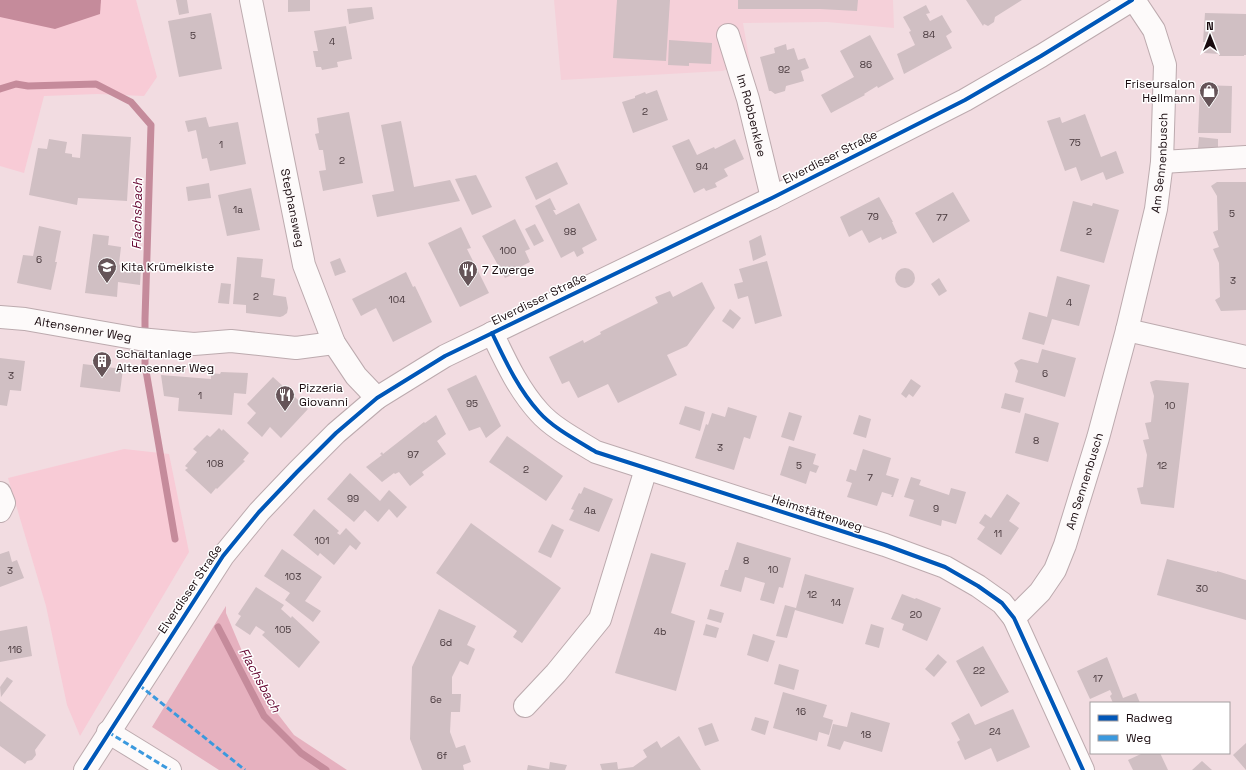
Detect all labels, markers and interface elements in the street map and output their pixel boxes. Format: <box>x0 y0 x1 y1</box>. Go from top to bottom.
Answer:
north arrow <box>1190 16 1230 56</box>
text: N <box>1206 19 1214 33</box>
house number: 84 <box>923 28 935 41</box>
house number: 5 <box>190 29 196 42</box>
house number: 4 <box>329 35 335 48</box>
house number: 86 <box>860 58 872 71</box>
house number: 92 <box>778 63 790 76</box>
street label: Im Robbenklee <box>733 72 770 159</box>
place label: Friseursalon Hellmann <box>1125 76 1195 106</box>
shop icon: Friseursalon Hellmann <box>1198 80 1220 108</box>
house number: 2 <box>642 105 648 118</box>
street label: Am Sennenbusch <box>1147 112 1172 215</box>
street label: Elverdisser Straße <box>780 126 880 188</box>
house number: 75 <box>1069 136 1081 149</box>
house number: 1 <box>219 138 223 151</box>
house number: 2 <box>339 154 345 167</box>
house number: 94 <box>696 160 708 173</box>
street label: Stephansweg <box>277 167 308 249</box>
water label: Flachsbach <box>128 177 146 250</box>
house number: 1a <box>233 203 243 216</box>
house number: 5 <box>1229 207 1235 220</box>
house number: 79 <box>867 210 879 223</box>
house number: 77 <box>936 211 948 224</box>
house number: 98 <box>564 225 576 238</box>
house number: 2 <box>1086 225 1092 238</box>
house number: 100 <box>500 244 517 257</box>
house number: 6 <box>36 253 42 266</box>
school or university icon: Kita Krümelkiste <box>96 256 118 284</box>
place label: Kita Krümelkiste <box>121 259 214 275</box>
restaurant icon: 7 Zwerge <box>457 259 479 287</box>
place label: 7 Zwerge <box>482 262 534 278</box>
street label: Elverdisser Straße <box>489 269 589 329</box>
house number: 3 <box>1230 274 1236 287</box>
house number: 2 <box>253 290 259 303</box>
house number: 104 <box>389 293 405 306</box>
house number: 4 <box>1066 296 1072 309</box>
street label: Altensenner Weg <box>33 313 133 346</box>
place label: Schaltanlage Altensenner Weg <box>116 346 214 376</box>
building icon: Schaltanlage Altensenner Weg <box>91 350 113 378</box>
house number: 6 <box>1042 367 1048 380</box>
house number: 3 <box>8 369 14 382</box>
place label: Pizzeria Giovanni <box>299 380 348 410</box>
restaurant icon: Pizzeria Giovanni <box>274 384 296 412</box>
house number: 1 <box>198 389 202 402</box>
house number: 95 <box>466 397 478 410</box>
house number: 10 <box>1165 399 1175 412</box>
street label: Am Sennenbusch <box>1062 431 1107 532</box>
house number: 8 <box>1033 434 1039 447</box>
house number: 3 <box>717 441 723 454</box>
house number: 97 <box>407 448 419 461</box>
house number: 108 <box>207 457 223 470</box>
house number: 5 <box>796 459 802 472</box>
house number: 12 <box>1157 459 1167 472</box>
house number: 2 <box>523 463 529 476</box>
house number: 7 <box>867 471 873 484</box>
street label: Heimstättenweg <box>769 491 865 535</box>
house number: 99 <box>347 492 359 505</box>
house number: 9 <box>933 502 939 515</box>
house number: 4a <box>584 504 596 517</box>
house number: 11 <box>994 527 1002 540</box>
house number: 101 <box>315 534 329 547</box>
street label: Elverdisser Straße <box>154 541 226 637</box>
house number: 8 <box>743 554 749 567</box>
house number: 10 <box>768 563 778 576</box>
house number: 3 <box>7 564 13 577</box>
house number: 103 <box>285 570 301 583</box>
house number: 30 <box>1196 582 1208 595</box>
house number: 12 <box>807 588 817 601</box>
house number: 14 <box>831 596 841 609</box>
house number: 20 <box>910 608 922 621</box>
house number: 105 <box>275 623 291 636</box>
house number: 4b <box>654 625 666 638</box>
house number: 6d <box>440 636 452 649</box>
house number: 116 <box>8 643 22 656</box>
water label: Flachsbach <box>235 645 285 716</box>
house number: 22 <box>973 664 985 677</box>
house number: 17 <box>1093 672 1103 685</box>
house number: 6e <box>430 693 442 706</box>
legend <box>1090 702 1230 754</box>
house number: 16 <box>796 705 806 718</box>
text: Radweg <box>1126 710 1172 726</box>
house number: 24 <box>989 725 1001 738</box>
house number: 18 <box>861 728 871 741</box>
text: Weg <box>1126 730 1151 746</box>
house number: 6f <box>437 749 448 762</box>

